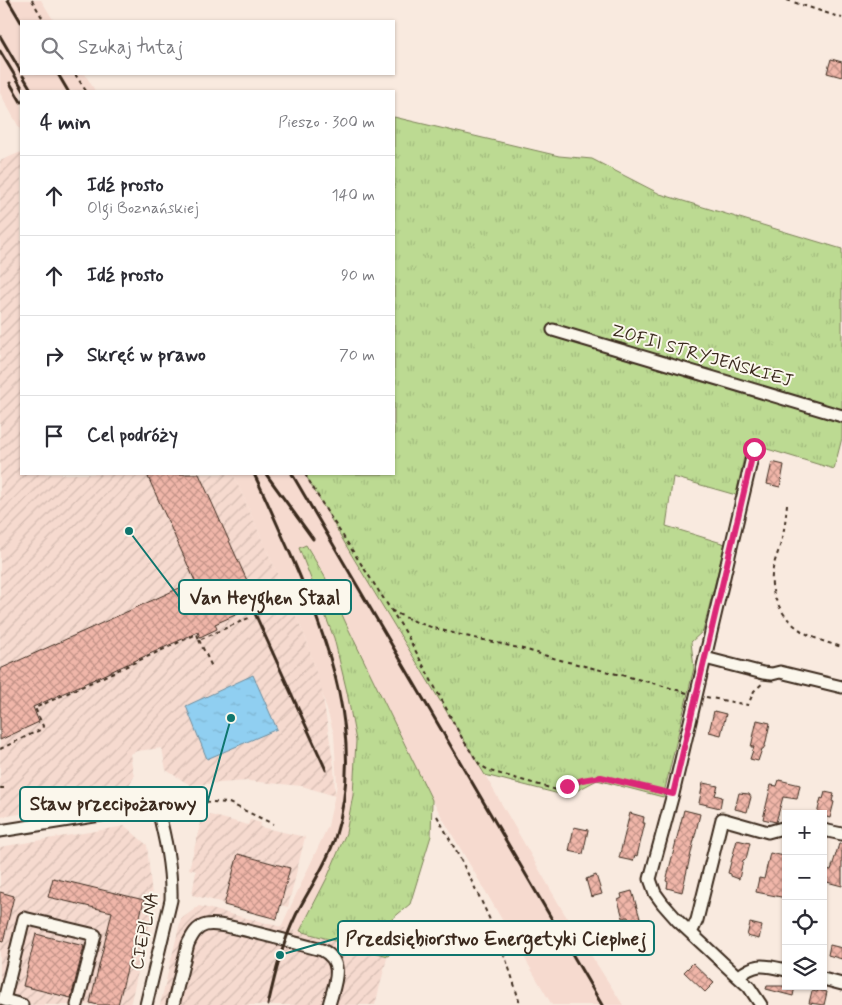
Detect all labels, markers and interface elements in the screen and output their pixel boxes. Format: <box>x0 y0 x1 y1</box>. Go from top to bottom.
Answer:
search box <box>20 20 395 75</box>
icon: search <box>38 34 66 62</box>
text: Szukaj tutaj <box>78 35 183 60</box>
text: 4 min <box>40 109 91 137</box>
text: Pieszo · 300 m <box>278 112 375 133</box>
text: Idź prosto <box>87 173 164 198</box>
icon: ahead <box>40 182 68 210</box>
text: 140 m <box>331 185 375 206</box>
text: Olgi Boznańskiej <box>87 198 199 219</box>
icon: ahead <box>40 262 68 290</box>
text: Idź prosto <box>87 263 164 288</box>
text: 90 m <box>341 265 375 286</box>
street label: ZOFII STRYJEŃSKIEJ <box>608 319 796 393</box>
icon: right <box>40 342 68 370</box>
text: Skręć w prawo <box>87 343 206 368</box>
text: 70 m <box>339 345 375 366</box>
icon: arrive <box>40 422 68 450</box>
text: Cel podróży <box>87 423 178 448</box>
route start <box>743 438 766 461</box>
callout: Van Heyghen Staal <box>179 580 351 614</box>
text: Van Heyghen Staal <box>190 586 341 614</box>
route end <box>556 775 579 798</box>
callout: Staw przecipożarowy <box>20 787 207 821</box>
text: Staw przecipożarowy <box>30 792 197 817</box>
map controls <box>782 810 827 990</box>
button: + <box>782 810 827 855</box>
button: − <box>782 855 827 900</box>
street label: CIEPLNA <box>125 890 165 972</box>
button: locate <box>782 900 827 945</box>
callout: Przedsiębiorstwo Energetyki Cieplnej <box>338 921 654 955</box>
text: Przedsiębiorstwo Energetyki Cieplnej <box>346 927 646 955</box>
button: layers <box>782 945 827 990</box>

